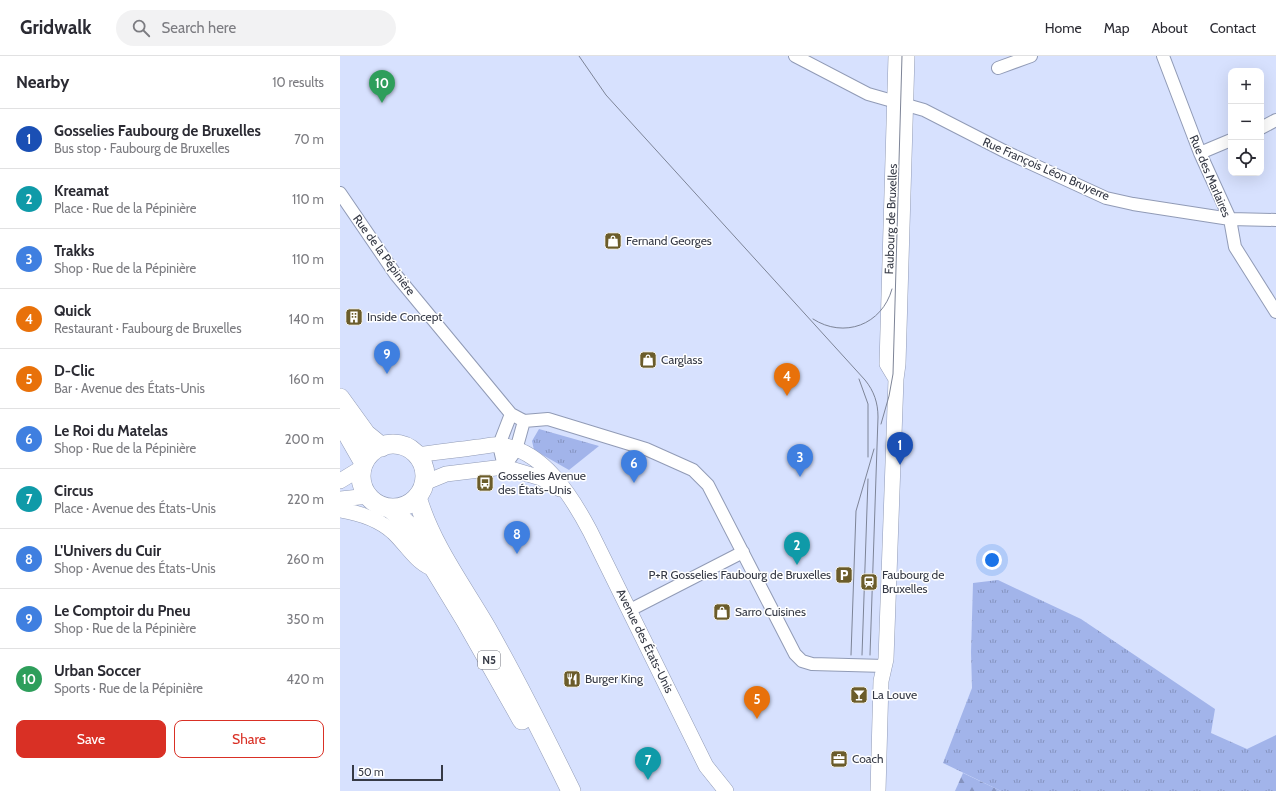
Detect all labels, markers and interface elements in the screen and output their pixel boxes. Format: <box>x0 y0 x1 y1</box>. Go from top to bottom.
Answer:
search box <box>116 10 396 46</box>
text: Gridwalk <box>20 16 92 39</box>
icon: search <box>130 17 152 39</box>
text: Search here <box>162 19 236 37</box>
text: Home <box>1045 19 1082 37</box>
text: Map <box>1104 19 1129 37</box>
text: About <box>1151 19 1188 37</box>
text: Contact <box>1210 19 1256 37</box>
map controls <box>1228 68 1264 176</box>
button: + <box>1228 68 1264 104</box>
pin: 10 <box>369 70 395 103</box>
text: Nearby <box>16 72 69 92</box>
text: 10 results <box>272 74 324 90</box>
button: − <box>1228 104 1264 140</box>
text: Gosselies Faubourg de Bruxelles <box>54 122 261 140</box>
text: 1 <box>27 131 31 147</box>
text: 70 m <box>294 131 324 147</box>
street label: Rue des Marlaires <box>1186 132 1235 219</box>
street label: Rue François Léon Bruyerre <box>980 134 1112 203</box>
text: Bus stop · Faubourg de Bruxelles <box>54 140 230 156</box>
button: locate <box>1228 140 1264 176</box>
street label: Faubourg de Bruxelles <box>881 163 900 275</box>
text: Kreamat <box>54 182 109 200</box>
text: 2 <box>26 191 32 207</box>
text: 110 m <box>292 191 324 207</box>
text: Place · Rue de la Pépinière <box>54 200 196 216</box>
street label: Rue de la Pépinière <box>350 211 419 298</box>
shop icon: Fernand Georges <box>603 231 623 251</box>
place label: Fernand Georges <box>626 233 712 248</box>
text: Trakks <box>54 242 94 260</box>
text: 3 <box>25 251 33 267</box>
text: 110 m <box>292 251 324 267</box>
text: Shop · Rue de la Pépinière <box>54 260 196 276</box>
text: Quick <box>54 302 91 320</box>
building icon: Inside Concept <box>344 307 364 327</box>
place label: Inside Concept <box>367 309 442 324</box>
text: 4 <box>25 311 33 327</box>
text: 140 m <box>289 311 324 327</box>
text: Restaurant · Faubourg de Bruxelles <box>54 320 242 336</box>
pin: 9 <box>374 341 400 374</box>
shop icon: Carglass <box>638 350 658 370</box>
place label: Carglass <box>661 352 702 367</box>
text: D-Clic <box>54 362 95 380</box>
pin: 4 <box>774 363 800 396</box>
text: 5 <box>26 371 32 387</box>
text: 160 m <box>289 371 324 387</box>
text: Bar · Avenue des États-Unis <box>54 380 205 396</box>
text: Le Roi du Matelas <box>54 422 168 440</box>
text: 6 <box>25 431 33 447</box>
text: 200 m <box>285 431 324 447</box>
pin: 1 <box>887 432 913 465</box>
text: Shop · Rue de la Pépinière <box>54 440 196 456</box>
pin: 3 <box>787 444 813 477</box>
pin: 6 <box>621 450 647 483</box>
place label: Gosselies Avenue des États-Unis <box>498 468 586 497</box>
bus stop icon: Gosselies Avenue des États-Unis <box>475 473 495 493</box>
text: Circus <box>54 482 93 500</box>
text: 7 <box>26 491 32 507</box>
text: 220 m <box>287 491 324 507</box>
text: Place · Avenue des États-Unis <box>54 500 216 516</box>
pin: 8 <box>504 521 530 554</box>
pin: 2 <box>784 532 810 565</box>
text: L'Univers du Cuir <box>54 542 161 560</box>
your location <box>982 550 1002 570</box>
text: 8 <box>25 551 33 567</box>
text: 260 m <box>286 551 324 567</box>
text: Shop · Avenue des États-Unis <box>54 560 216 576</box>
parking icon: P+R Gosselies Faubourg de Bruxelles <box>834 565 854 585</box>
place label: P+R Gosselies Faubourg de Bruxelles <box>648 567 831 582</box>
place label: Faubourg de Bruxelles <box>882 567 944 596</box>
station icon: Faubourg de Bruxelles <box>859 572 879 592</box>
street label: Avenue des États-Unis <box>614 586 677 695</box>
text: Le Comptoir du Pneu <box>54 602 191 620</box>
shop icon: Sarro Cuisines <box>712 602 732 622</box>
place label: Sarro Cuisines <box>735 604 806 619</box>
text: 9 <box>25 611 33 627</box>
text: 350 m <box>287 611 324 627</box>
text: Shop · Rue de la Pépinière <box>54 620 196 636</box>
road number: N5 <box>478 651 500 669</box>
text: Urban Soccer <box>54 662 141 680</box>
restaurant icon: Burger King <box>562 669 582 689</box>
text: 10 <box>22 671 36 687</box>
text: 420 m <box>286 671 324 687</box>
place label: Burger King <box>585 671 644 686</box>
text: Sports · Rue de la Pépinière <box>54 680 203 696</box>
bar icon: La Louve <box>849 685 869 705</box>
pin: 5 <box>744 686 770 719</box>
place label: La Louve <box>872 687 917 702</box>
button: Save <box>16 720 166 758</box>
button: Share <box>174 720 324 758</box>
pin: 7 <box>635 747 661 780</box>
office icon: Coach <box>829 749 849 769</box>
place label: Coach <box>852 751 884 766</box>
scale bar <box>352 763 443 782</box>
text: 50 m <box>358 765 384 779</box>

